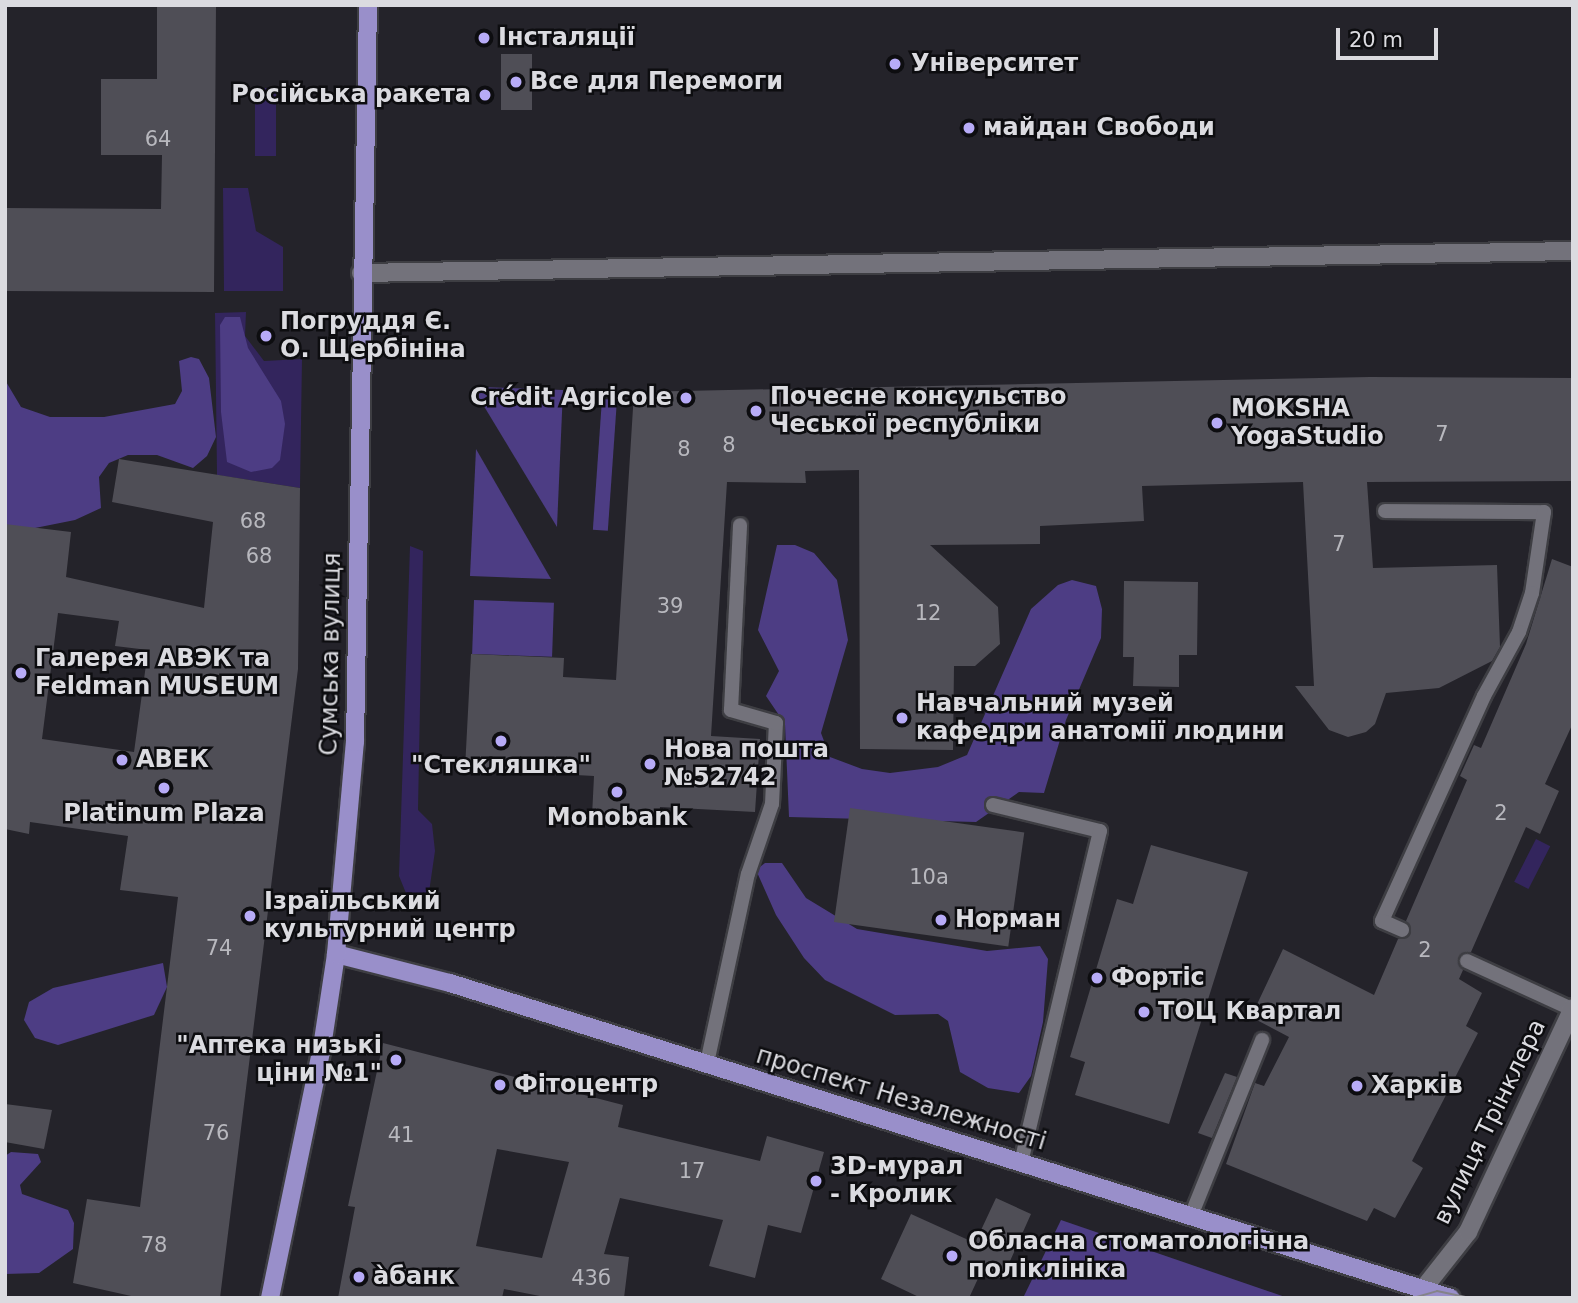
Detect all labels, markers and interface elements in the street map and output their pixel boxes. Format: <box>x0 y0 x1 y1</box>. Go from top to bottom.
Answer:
scale bar <box>1340 14 1442 58</box>
place label: Інсталяції <box>498 24 635 52</box>
text: 20 m <box>1349 28 1403 52</box>
marker: Інсталяції <box>476 30 492 46</box>
place label: Університет <box>911 50 1078 78</box>
marker: Університет <box>885 54 905 74</box>
place label: Все для Перемоги <box>530 68 783 96</box>
marker: Все для Перемоги <box>508 74 524 90</box>
place label: Російська ракета <box>231 81 471 109</box>
marker: Російська ракета <box>477 87 493 103</box>
place label: майдан Свободи <box>983 114 1215 142</box>
marker: майдан Свободи <box>961 120 977 136</box>
house number: 64 <box>145 126 171 152</box>
place label: Погруддя Є. О. Щербініна <box>280 308 466 364</box>
marker: Погруддя Є. О. Щербініна <box>258 328 274 344</box>
place label: Почесне консульство Чеської республіки <box>770 383 1067 439</box>
place label: Crédit Agricole <box>470 384 672 412</box>
marker: Crédit Agricole <box>678 390 694 406</box>
place label: MOKSHA YogaStudio <box>1231 395 1384 451</box>
marker: Почесне консульство Чеської республіки <box>748 403 764 419</box>
marker: MOKSHA YogaStudio <box>1209 415 1225 431</box>
house number: 7 <box>1435 421 1449 447</box>
house number: 8 <box>722 432 736 458</box>
house number: 8 <box>677 436 691 462</box>
house number: 68 <box>240 508 266 534</box>
house number: 7 <box>1332 531 1346 557</box>
house number: 68 <box>246 543 272 569</box>
street label: Сумська вулиця <box>315 552 347 756</box>
house number: 39 <box>657 593 683 619</box>
house number: 12 <box>915 600 941 626</box>
place label: Галерея АВЭК та Feldman MUSEUM <box>35 645 279 701</box>
marker: Галерея АВЭК та Feldman MUSEUM <box>13 665 29 681</box>
place label: Навчальний музей кафедри анатомії людини <box>916 690 1285 746</box>
marker: Навчальний музей кафедри анатомії людини <box>894 710 910 726</box>
marker: "Стекляшка" <box>493 733 509 749</box>
place label: Нова пошта №52742 <box>664 736 829 792</box>
place label: АВЕК <box>136 746 209 774</box>
marker: АВЕК <box>114 752 130 768</box>
place label: "Стекляшка" <box>411 752 591 780</box>
marker: Нова пошта №52742 <box>642 756 658 772</box>
marker: Platinum Plaza <box>156 780 172 796</box>
marker: Monobank <box>609 784 625 800</box>
place label: Platinum Plaza <box>63 800 265 828</box>
house number: 2 <box>1494 800 1508 826</box>
place label: Monobank <box>547 804 687 832</box>
house number: 10а <box>909 864 949 890</box>
place label: Ізраїльський культурний центр <box>264 888 516 944</box>
place label: Норман <box>955 906 1061 934</box>
marker: Ізраїльський культурний центр <box>242 908 258 924</box>
marker: Норман <box>933 912 949 928</box>
house number: 74 <box>206 935 232 961</box>
house number: 2 <box>1418 937 1432 963</box>
place label: Фортiс <box>1111 964 1205 992</box>
marker: Фортiс <box>1089 970 1105 986</box>
place label: ТОЦ Квартал <box>1158 998 1341 1026</box>
marker: ТОЦ Квартал <box>1136 1004 1152 1020</box>
street label: вулиця Трінклера <box>1428 1015 1552 1229</box>
place label: "Аптека низькі ціни №1" <box>176 1032 382 1088</box>
street label: проспект Незалежності <box>753 1041 1049 1157</box>
marker: "Аптека низькі ціни №1" <box>388 1052 404 1068</box>
place label: Фітоцентр <box>514 1071 658 1099</box>
place label: Харків <box>1371 1072 1463 1100</box>
marker: Фітоцентр <box>492 1077 508 1093</box>
marker: Харків <box>1349 1078 1365 1094</box>
house number: 76 <box>203 1120 229 1146</box>
house number: 41 <box>388 1122 414 1148</box>
place label: 3D-мурал - Кролик <box>830 1153 963 1209</box>
house number: 17 <box>679 1158 705 1184</box>
marker: 3D-мурал - Кролик <box>808 1173 824 1189</box>
place label: Обласна стоматологічна поліклініка <box>968 1228 1309 1284</box>
house number: 78 <box>141 1232 167 1258</box>
marker: Обласна стоматологічна поліклініка <box>942 1246 962 1266</box>
place label: а̀банк <box>373 1263 455 1291</box>
house number: 43б <box>571 1265 611 1291</box>
marker: а̀банк <box>351 1269 367 1285</box>

